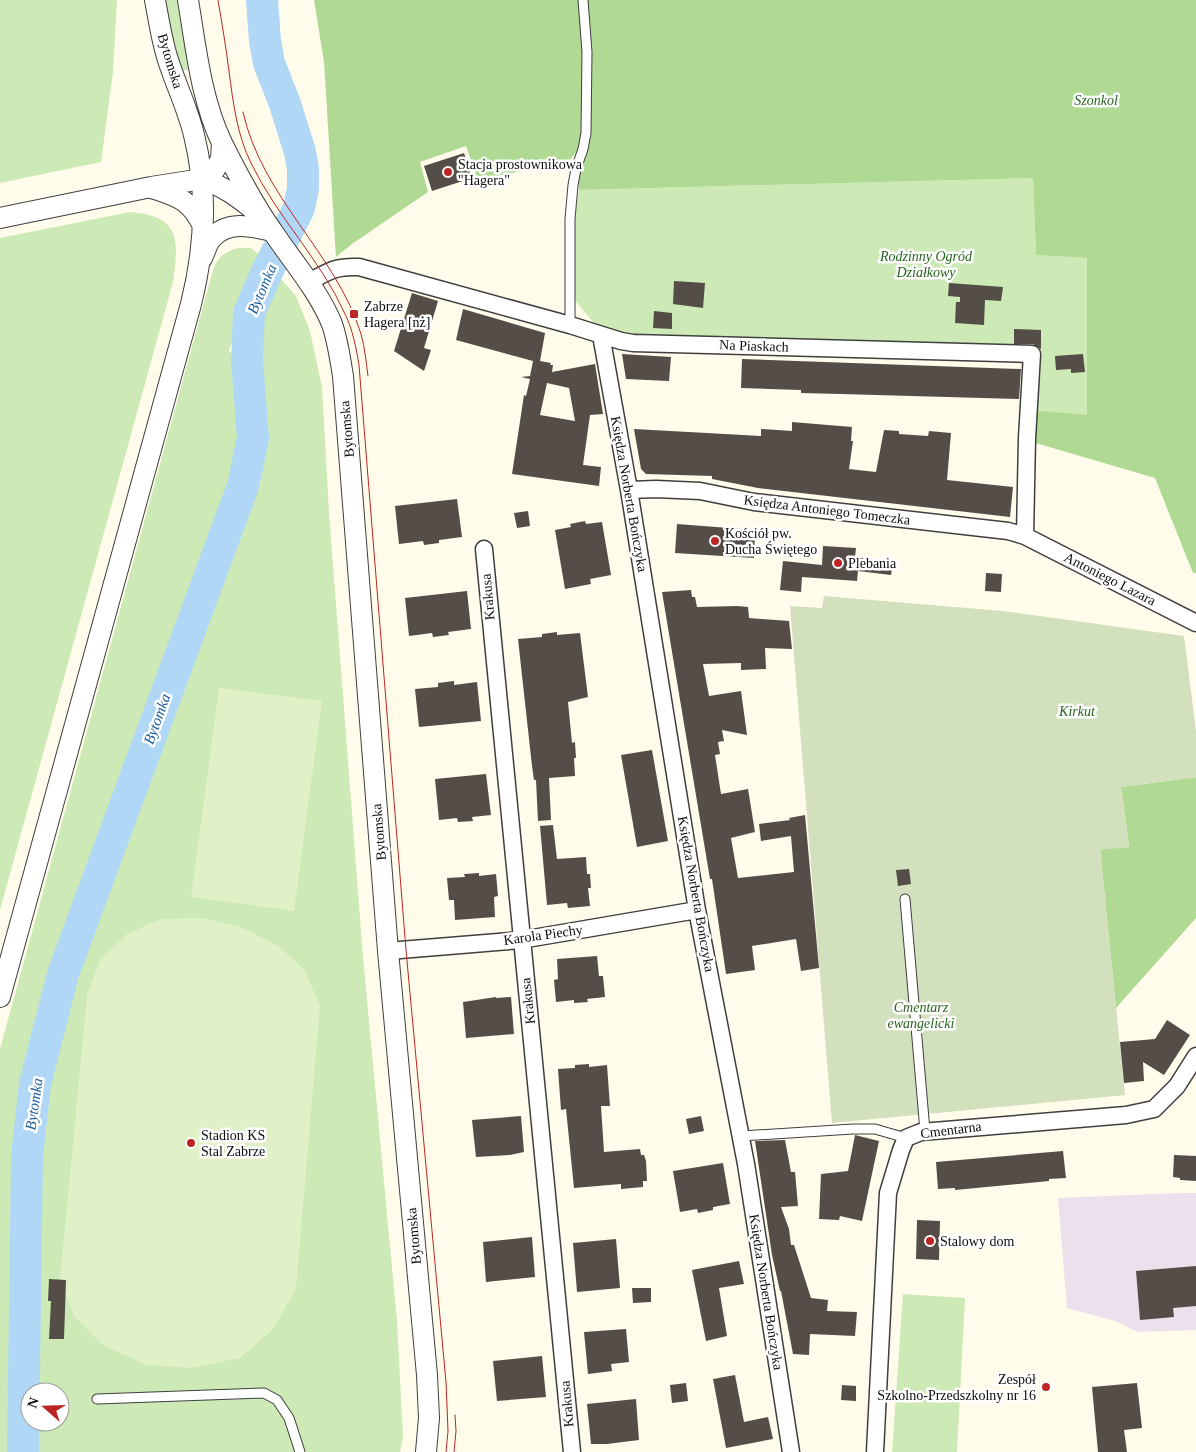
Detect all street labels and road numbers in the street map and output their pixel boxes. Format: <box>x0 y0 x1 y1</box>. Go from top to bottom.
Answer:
street label: Bytomska <box>155 32 186 91</box>
street label: Na Piaskach <box>719 337 789 355</box>
street label: Bytomska <box>337 399 357 458</box>
street label: Księdza Norberta Bończyka <box>608 415 650 574</box>
street label: Księdza Antoniego Tomeczka <box>743 492 912 528</box>
street label: Antoniego Lazara <box>1062 549 1159 609</box>
street label: Krakusa <box>478 572 498 621</box>
street label: Bytomska <box>369 802 389 861</box>
street label: Księdza Norberta Bończyka <box>675 815 717 974</box>
street label: Karola Piechy <box>502 922 584 948</box>
street label: Krakusa <box>518 976 538 1025</box>
street label: Cmentarna <box>920 1119 983 1141</box>
street label: Bytomska <box>404 1206 424 1265</box>
street label: Księdza Norberta Bończyka <box>746 1213 786 1372</box>
street label: Krakusa <box>557 1379 577 1428</box>

